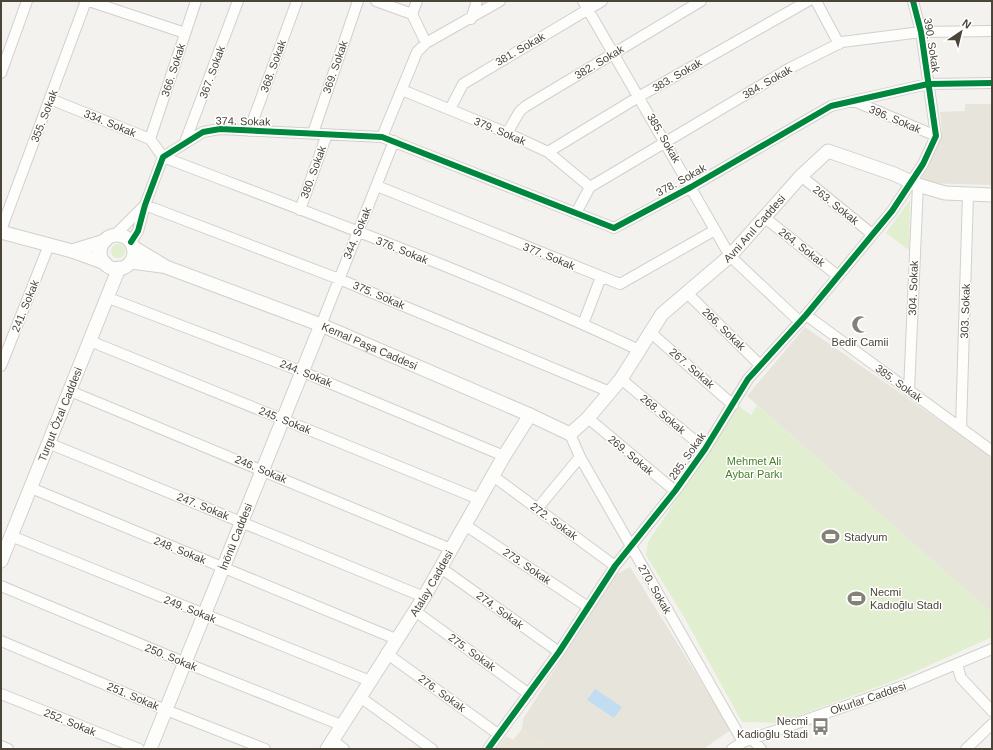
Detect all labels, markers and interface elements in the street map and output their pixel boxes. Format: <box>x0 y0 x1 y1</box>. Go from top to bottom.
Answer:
north arrow <box>941 12 981 52</box>
street label: 390. Sokak <box>922 17 942 74</box>
text: N <box>960 17 973 31</box>
street label: 381. Sokak <box>493 30 547 68</box>
street label: 368. Sokak <box>258 38 288 94</box>
street label: 369. Sokak <box>320 39 350 95</box>
street label: 366. Sokak <box>159 42 187 98</box>
street label: 382. Sokak <box>572 42 626 81</box>
street label: 367. Sokak <box>197 44 227 100</box>
street label: 383. Sokak <box>650 56 704 94</box>
street label: 384. Sokak <box>740 63 794 101</box>
street label: 355. Sokak <box>29 88 60 144</box>
street label: 396. Sokak <box>867 103 923 135</box>
street label: 334. Sokak <box>82 107 138 139</box>
street label: 385. Sokak <box>645 111 683 165</box>
street label: 374. Sokak <box>215 115 271 127</box>
street label: 379. Sokak <box>472 115 528 147</box>
street label: 380. Sokak <box>298 144 328 200</box>
street label: 378. Sokak <box>654 161 708 199</box>
street label: 263. Sokak <box>811 183 862 227</box>
street label: Avni Anıl Caddesi <box>721 192 787 265</box>
street label: 344. Sokak <box>341 205 373 261</box>
street label: 264. Sokak <box>777 225 828 269</box>
street label: 376. Sokak <box>374 234 430 266</box>
street label: 377. Sokak <box>521 240 577 272</box>
street label: 304. Sokak <box>906 260 920 316</box>
street label: 241. Sokak <box>9 278 41 334</box>
street label: 375. Sokak <box>351 279 407 311</box>
street label: 303. Sokak <box>958 283 972 339</box>
street label: 266. Sokak <box>700 306 748 353</box>
mosque icon: Bedir Camii <box>850 314 870 334</box>
street label: Kemal Paşa Caddesi <box>320 320 419 372</box>
place label: Bedir Camii <box>832 336 888 348</box>
street label: 267. Sokak <box>667 345 717 391</box>
street label: 244. Sokak <box>278 357 334 389</box>
street label: 385. Sokak <box>873 362 925 404</box>
street label: Turgut Özal Caddesi <box>36 366 84 463</box>
street label: 268. Sokak <box>638 392 688 437</box>
street label: 245. Sokak <box>257 404 313 436</box>
street label: 285. Sokak <box>666 430 708 482</box>
street label: 269. Sokak <box>606 433 656 478</box>
street label: 246. Sokak <box>233 453 289 485</box>
park label: Mehmet Ali Aybar Parkı <box>725 455 783 480</box>
street label: 247. Sokak <box>175 490 231 522</box>
street label: 272. Sokak <box>528 500 580 542</box>
street label: İnönü Caddesi <box>217 501 255 572</box>
sports icon: Stadyum <box>821 527 841 547</box>
place label: Stadyum <box>844 531 887 543</box>
street label: 248. Sokak <box>152 534 208 566</box>
street label: 273. Sokak <box>501 546 554 587</box>
street label: Atalay Caddesi <box>407 548 455 618</box>
street label: 270. Sokak <box>636 562 674 616</box>
place label: Necmi Kadıoğlu Stadı <box>870 586 942 611</box>
sports icon: Necmi Kadıoğlu Stadı <box>847 588 867 608</box>
street label: 274. Sokak <box>474 589 526 631</box>
street label: 249. Sokak <box>162 593 218 625</box>
street label: 275. Sokak <box>446 631 498 673</box>
street label: 250. Sokak <box>143 641 199 673</box>
street label: 276. Sokak <box>416 672 468 714</box>
street label: Okurlar Caddesi <box>828 679 908 717</box>
street label: 251. Sokak <box>105 680 161 712</box>
street label: 252. Sokak <box>42 706 98 738</box>
place label: Necmi Kadioğlu Stadi <box>737 715 808 740</box>
bus stop icon: Necmi Kadioğlu Stadi <box>811 717 831 737</box>

